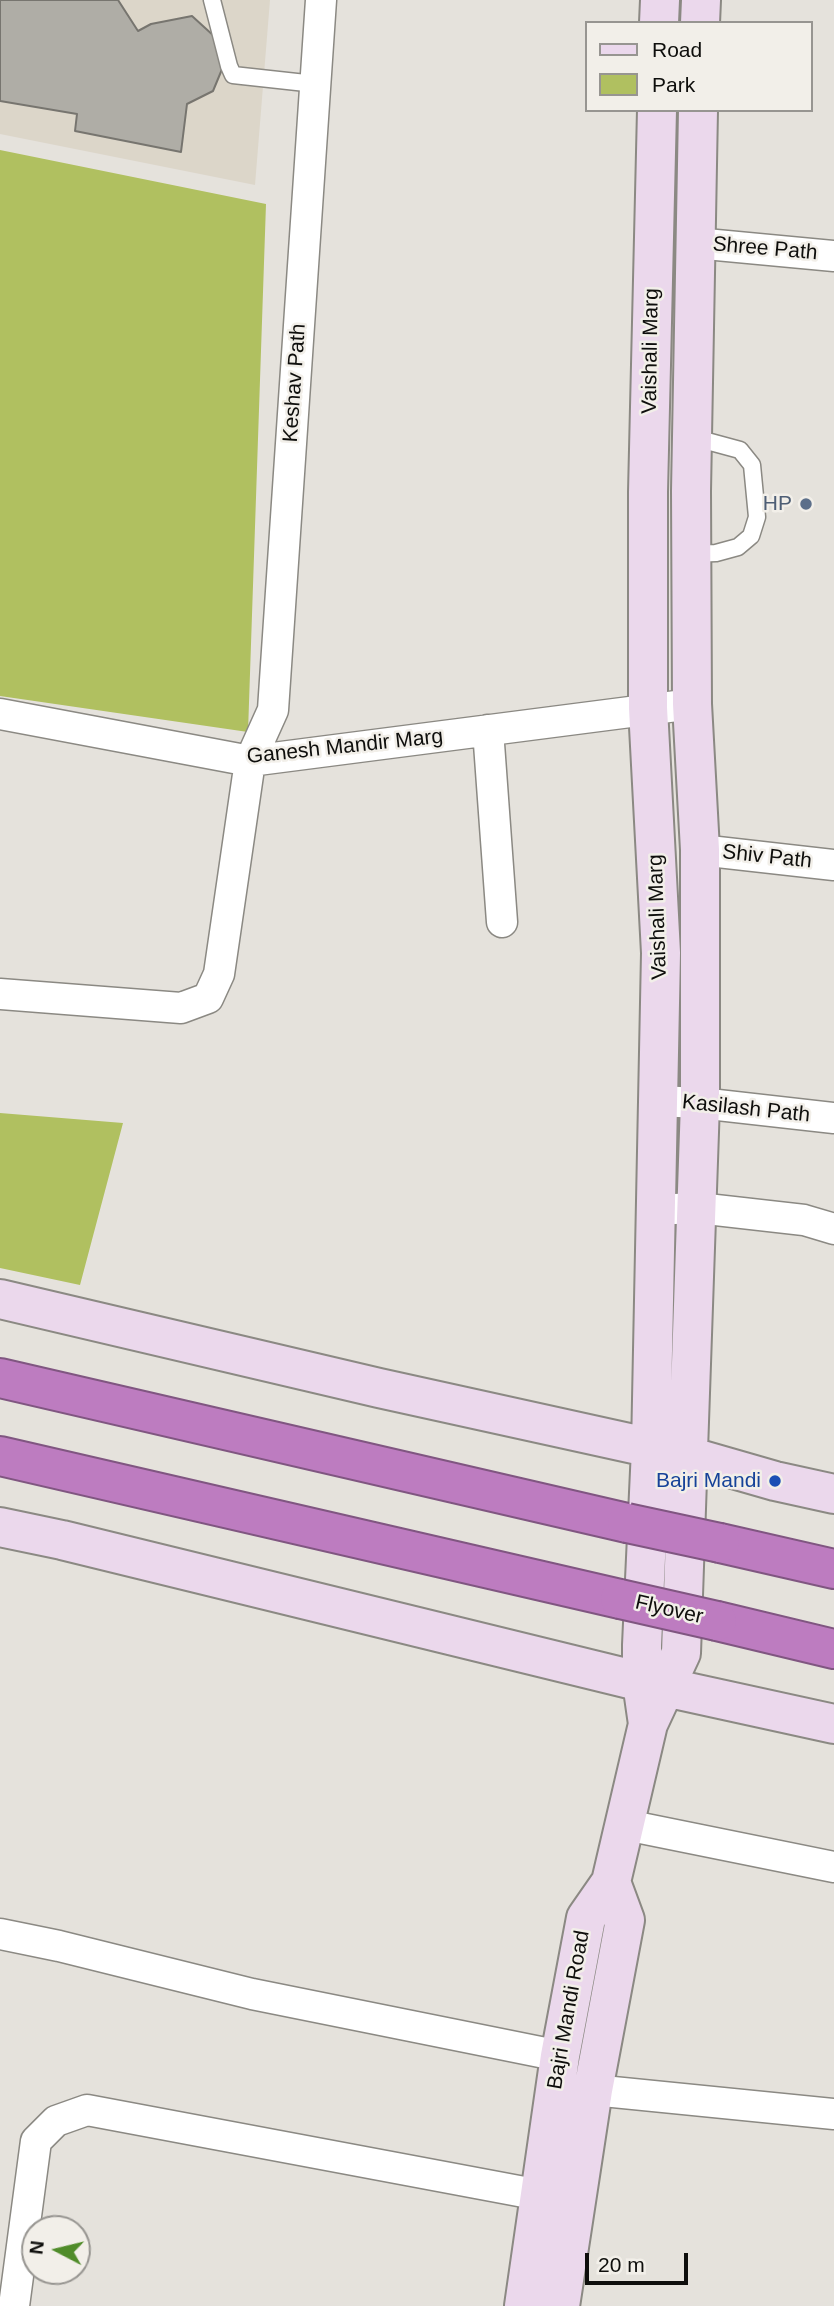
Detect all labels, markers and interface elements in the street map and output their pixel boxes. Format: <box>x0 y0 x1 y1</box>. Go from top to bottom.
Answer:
legend <box>586 21 813 112</box>
text: Road <box>652 38 702 61</box>
text: Park <box>652 73 695 96</box>
street label: Shree Path <box>712 232 818 266</box>
street label: Vaishali Marg <box>637 288 665 414</box>
street label: Keshav Path <box>278 323 312 443</box>
place label: HP <box>763 491 792 517</box>
marker: HP <box>798 496 814 512</box>
street label: Ganesh Mandir Marg <box>246 724 444 770</box>
street label: Shiv Path <box>721 840 813 874</box>
street label: Vaishali Marg <box>643 854 673 980</box>
street label: Kasilash Path <box>681 1090 811 1128</box>
place label: Bajri Mandi <box>656 1468 761 1494</box>
marker: Bajri Mandi <box>767 1473 783 1489</box>
street label: Flyover <box>633 1590 705 1630</box>
street label: Bajri Mandi Road <box>543 1928 595 2092</box>
north arrow <box>21 2215 91 2285</box>
text: N <box>25 2240 48 2256</box>
scale bar <box>589 2240 692 2284</box>
text: 20 m <box>598 2253 645 2276</box>

